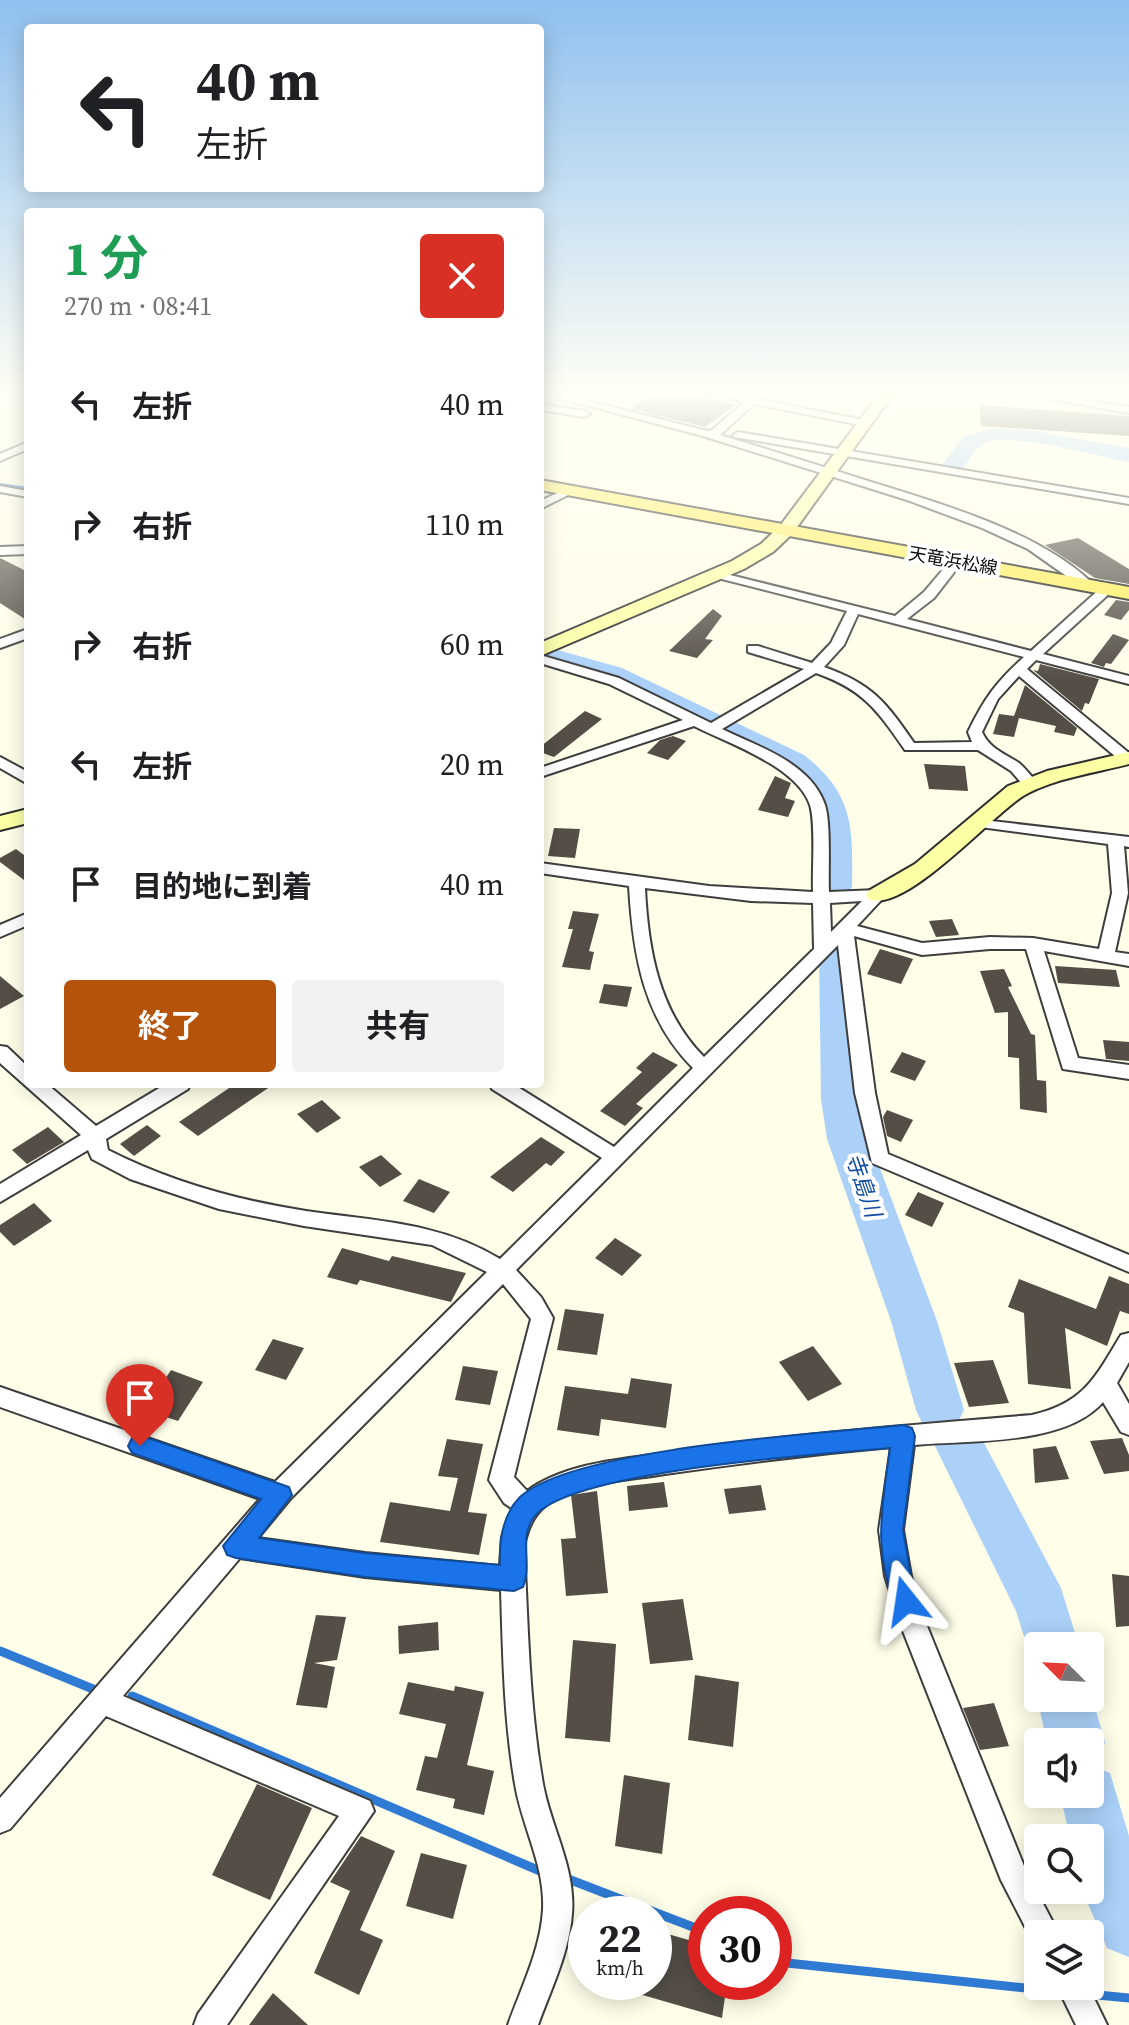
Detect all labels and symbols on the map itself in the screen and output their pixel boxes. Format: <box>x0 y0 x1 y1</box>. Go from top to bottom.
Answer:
street label: 天竜浜松線 <box>907 540 1000 581</box>
water label: 寺島川 <box>839 1149 890 1223</box>
pin <box>106 1364 174 1446</box>
position arrow <box>864 1559 948 1643</box>
north arrow <box>1024 1632 1104 1712</box>
speed limit sign: 30 <box>688 1896 792 2000</box>

